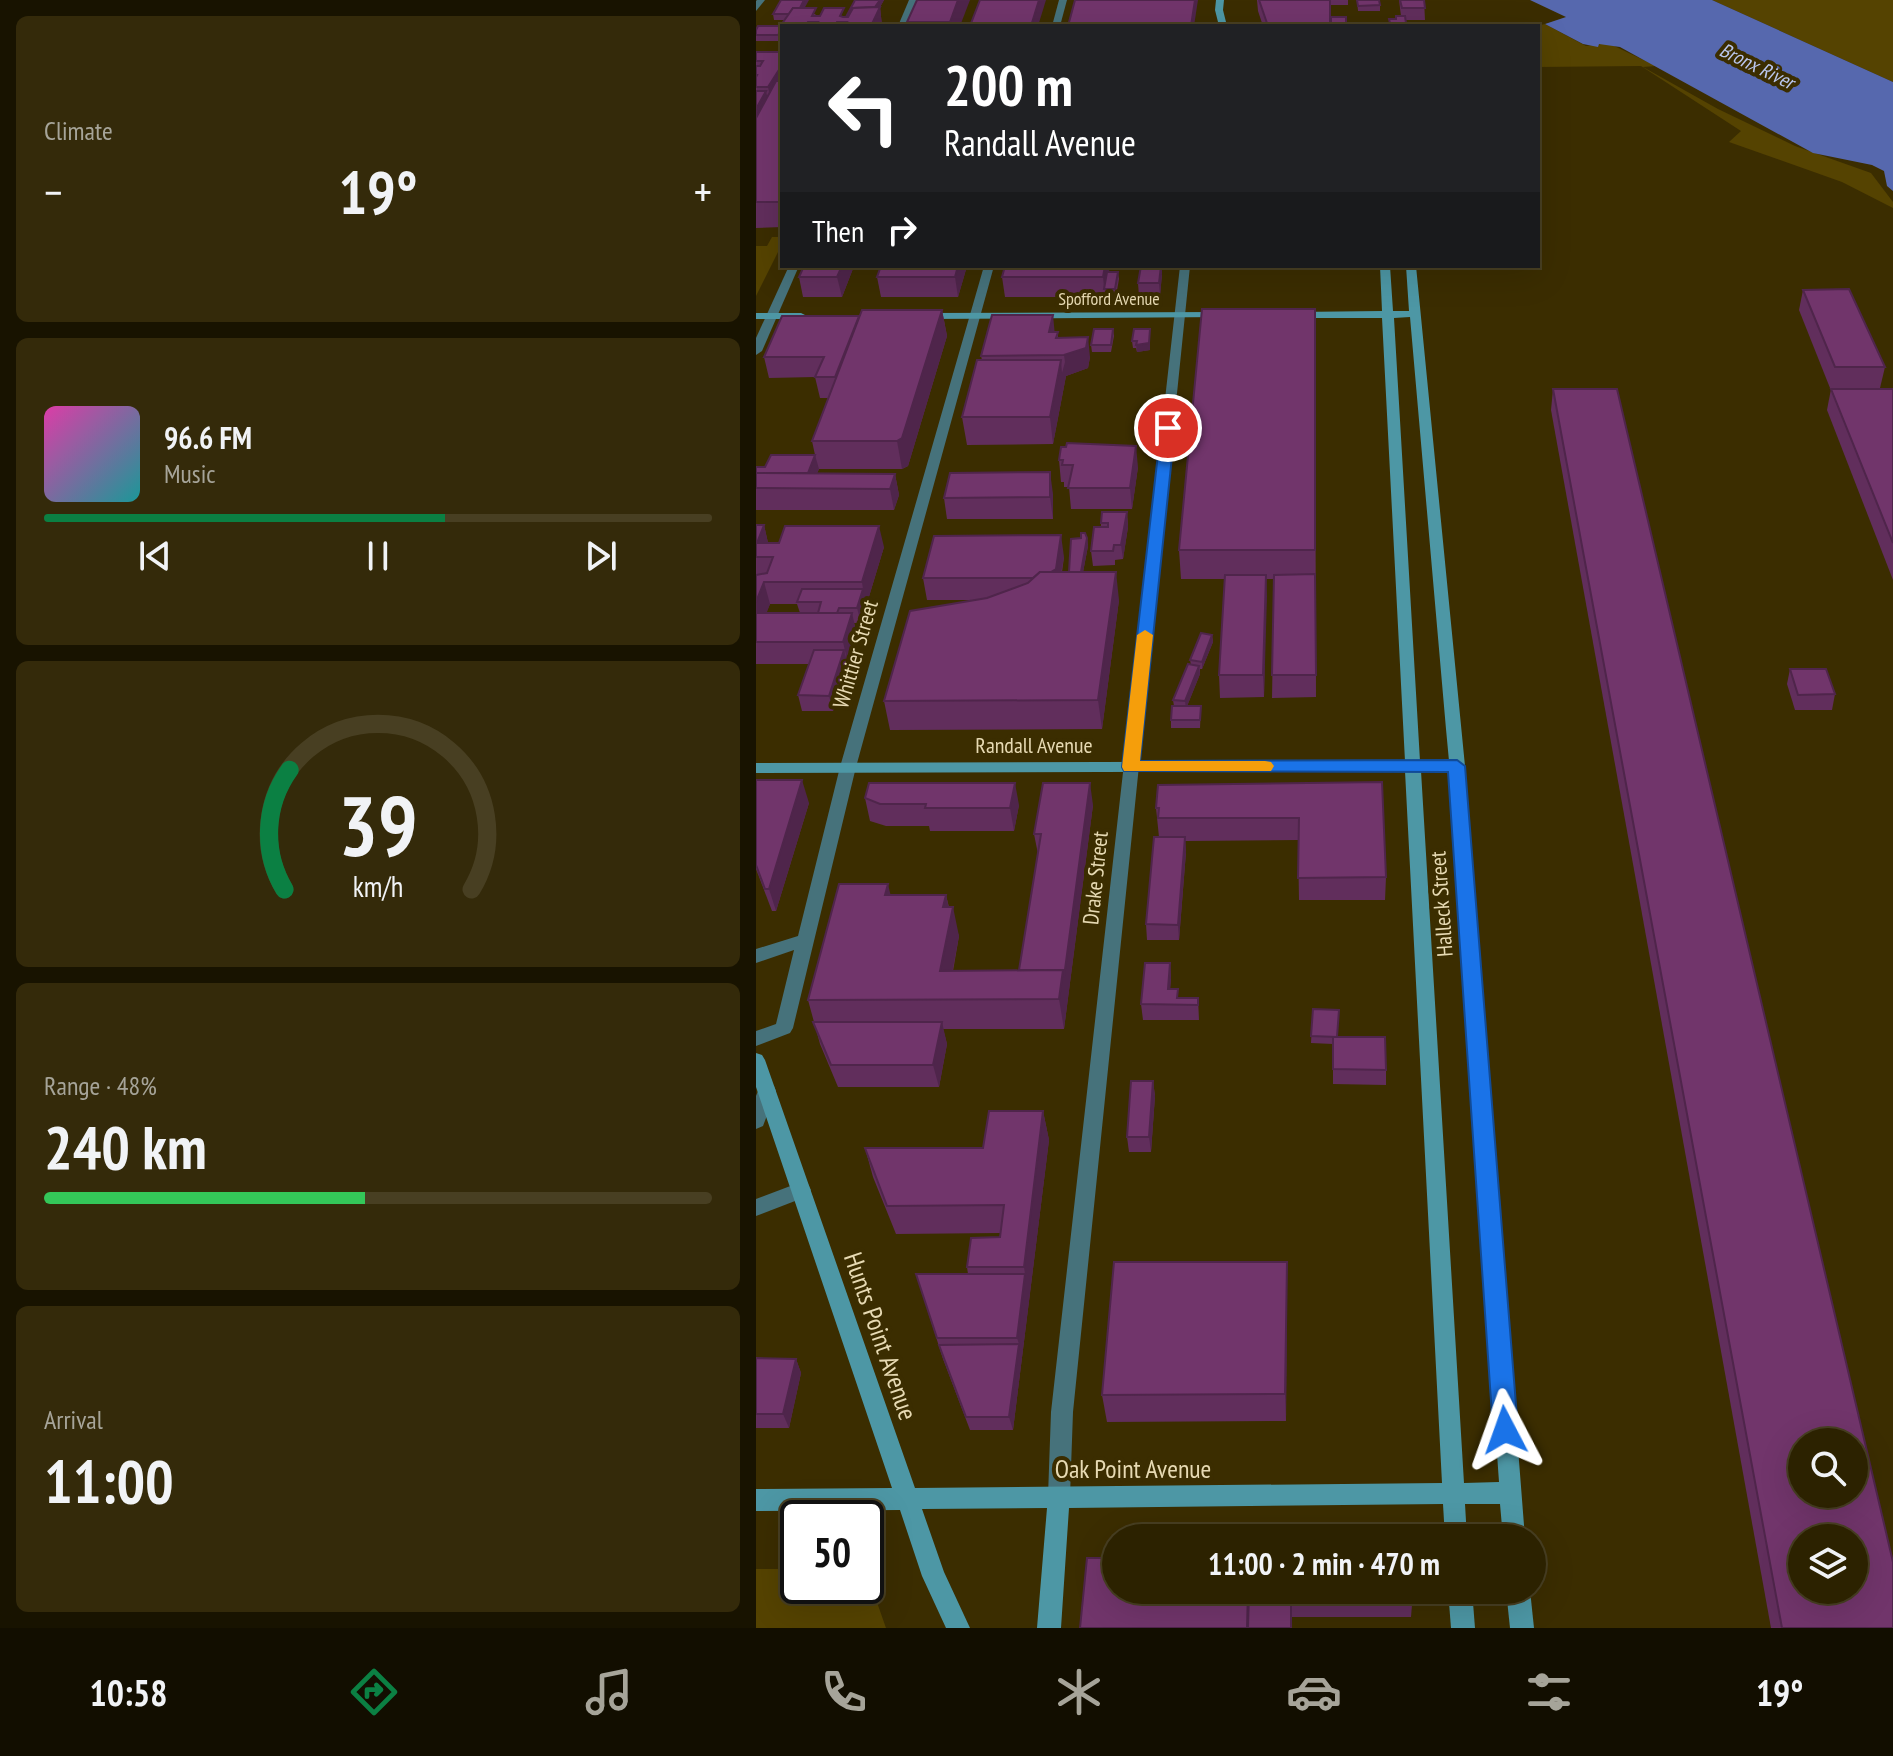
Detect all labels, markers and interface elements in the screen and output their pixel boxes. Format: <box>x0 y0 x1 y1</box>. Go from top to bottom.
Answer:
water label: Bronx River <box>1715 37 1801 96</box>
text: 200 m <box>944 49 1073 121</box>
icon: left <box>812 56 916 160</box>
text: Climate <box>44 114 113 147</box>
text: Randall Avenue <box>944 119 1136 166</box>
text: 19° <box>338 153 418 231</box>
text: − <box>44 163 62 220</box>
text: + <box>694 163 712 220</box>
icon: right <box>880 208 924 252</box>
text: Then <box>812 211 864 250</box>
street label: Spofford Avenue <box>1058 287 1160 310</box>
pin <box>1134 394 1202 462</box>
icon: arrive <box>1146 406 1190 450</box>
text: 96.6 FM <box>164 418 252 457</box>
text: Music <box>164 457 216 490</box>
icon: previous <box>133 534 177 578</box>
icon: pause <box>356 534 400 578</box>
icon: next <box>579 534 623 578</box>
street label: Whittier Street <box>826 597 884 711</box>
street label: Randall Avenue <box>975 731 1093 759</box>
text: 39 <box>338 771 418 879</box>
street label: Drake Street <box>1076 830 1114 926</box>
street label: Halleck Street <box>1423 850 1459 958</box>
text: km/h <box>353 868 403 905</box>
text: Range · 48% <box>44 1069 157 1102</box>
text: 240 km <box>44 1108 207 1186</box>
street label: Hunts Point Avenue <box>837 1248 925 1424</box>
position arrow <box>1463 1388 1547 1472</box>
text: Arrival <box>44 1403 103 1436</box>
map controls <box>1788 1428 1868 1604</box>
button: search <box>1788 1428 1868 1508</box>
text: 11:00 <box>44 1442 174 1520</box>
street label: Oak Point Avenue <box>1055 1452 1211 1485</box>
speed limit sign: 50 <box>780 1500 884 1604</box>
button: layers <box>1788 1524 1868 1604</box>
text: 11:00 · 2 min · 470 m <box>1208 1544 1440 1583</box>
icon: directions <box>346 1664 402 1720</box>
icon: music <box>581 1664 637 1720</box>
icon: phone <box>816 1664 872 1720</box>
icon: climate <box>1051 1664 1107 1720</box>
icon: car <box>1286 1664 1342 1720</box>
icon: filters <box>1521 1664 1577 1720</box>
text: 10:58 <box>89 1669 167 1716</box>
text: 19° <box>1756 1669 1803 1716</box>

